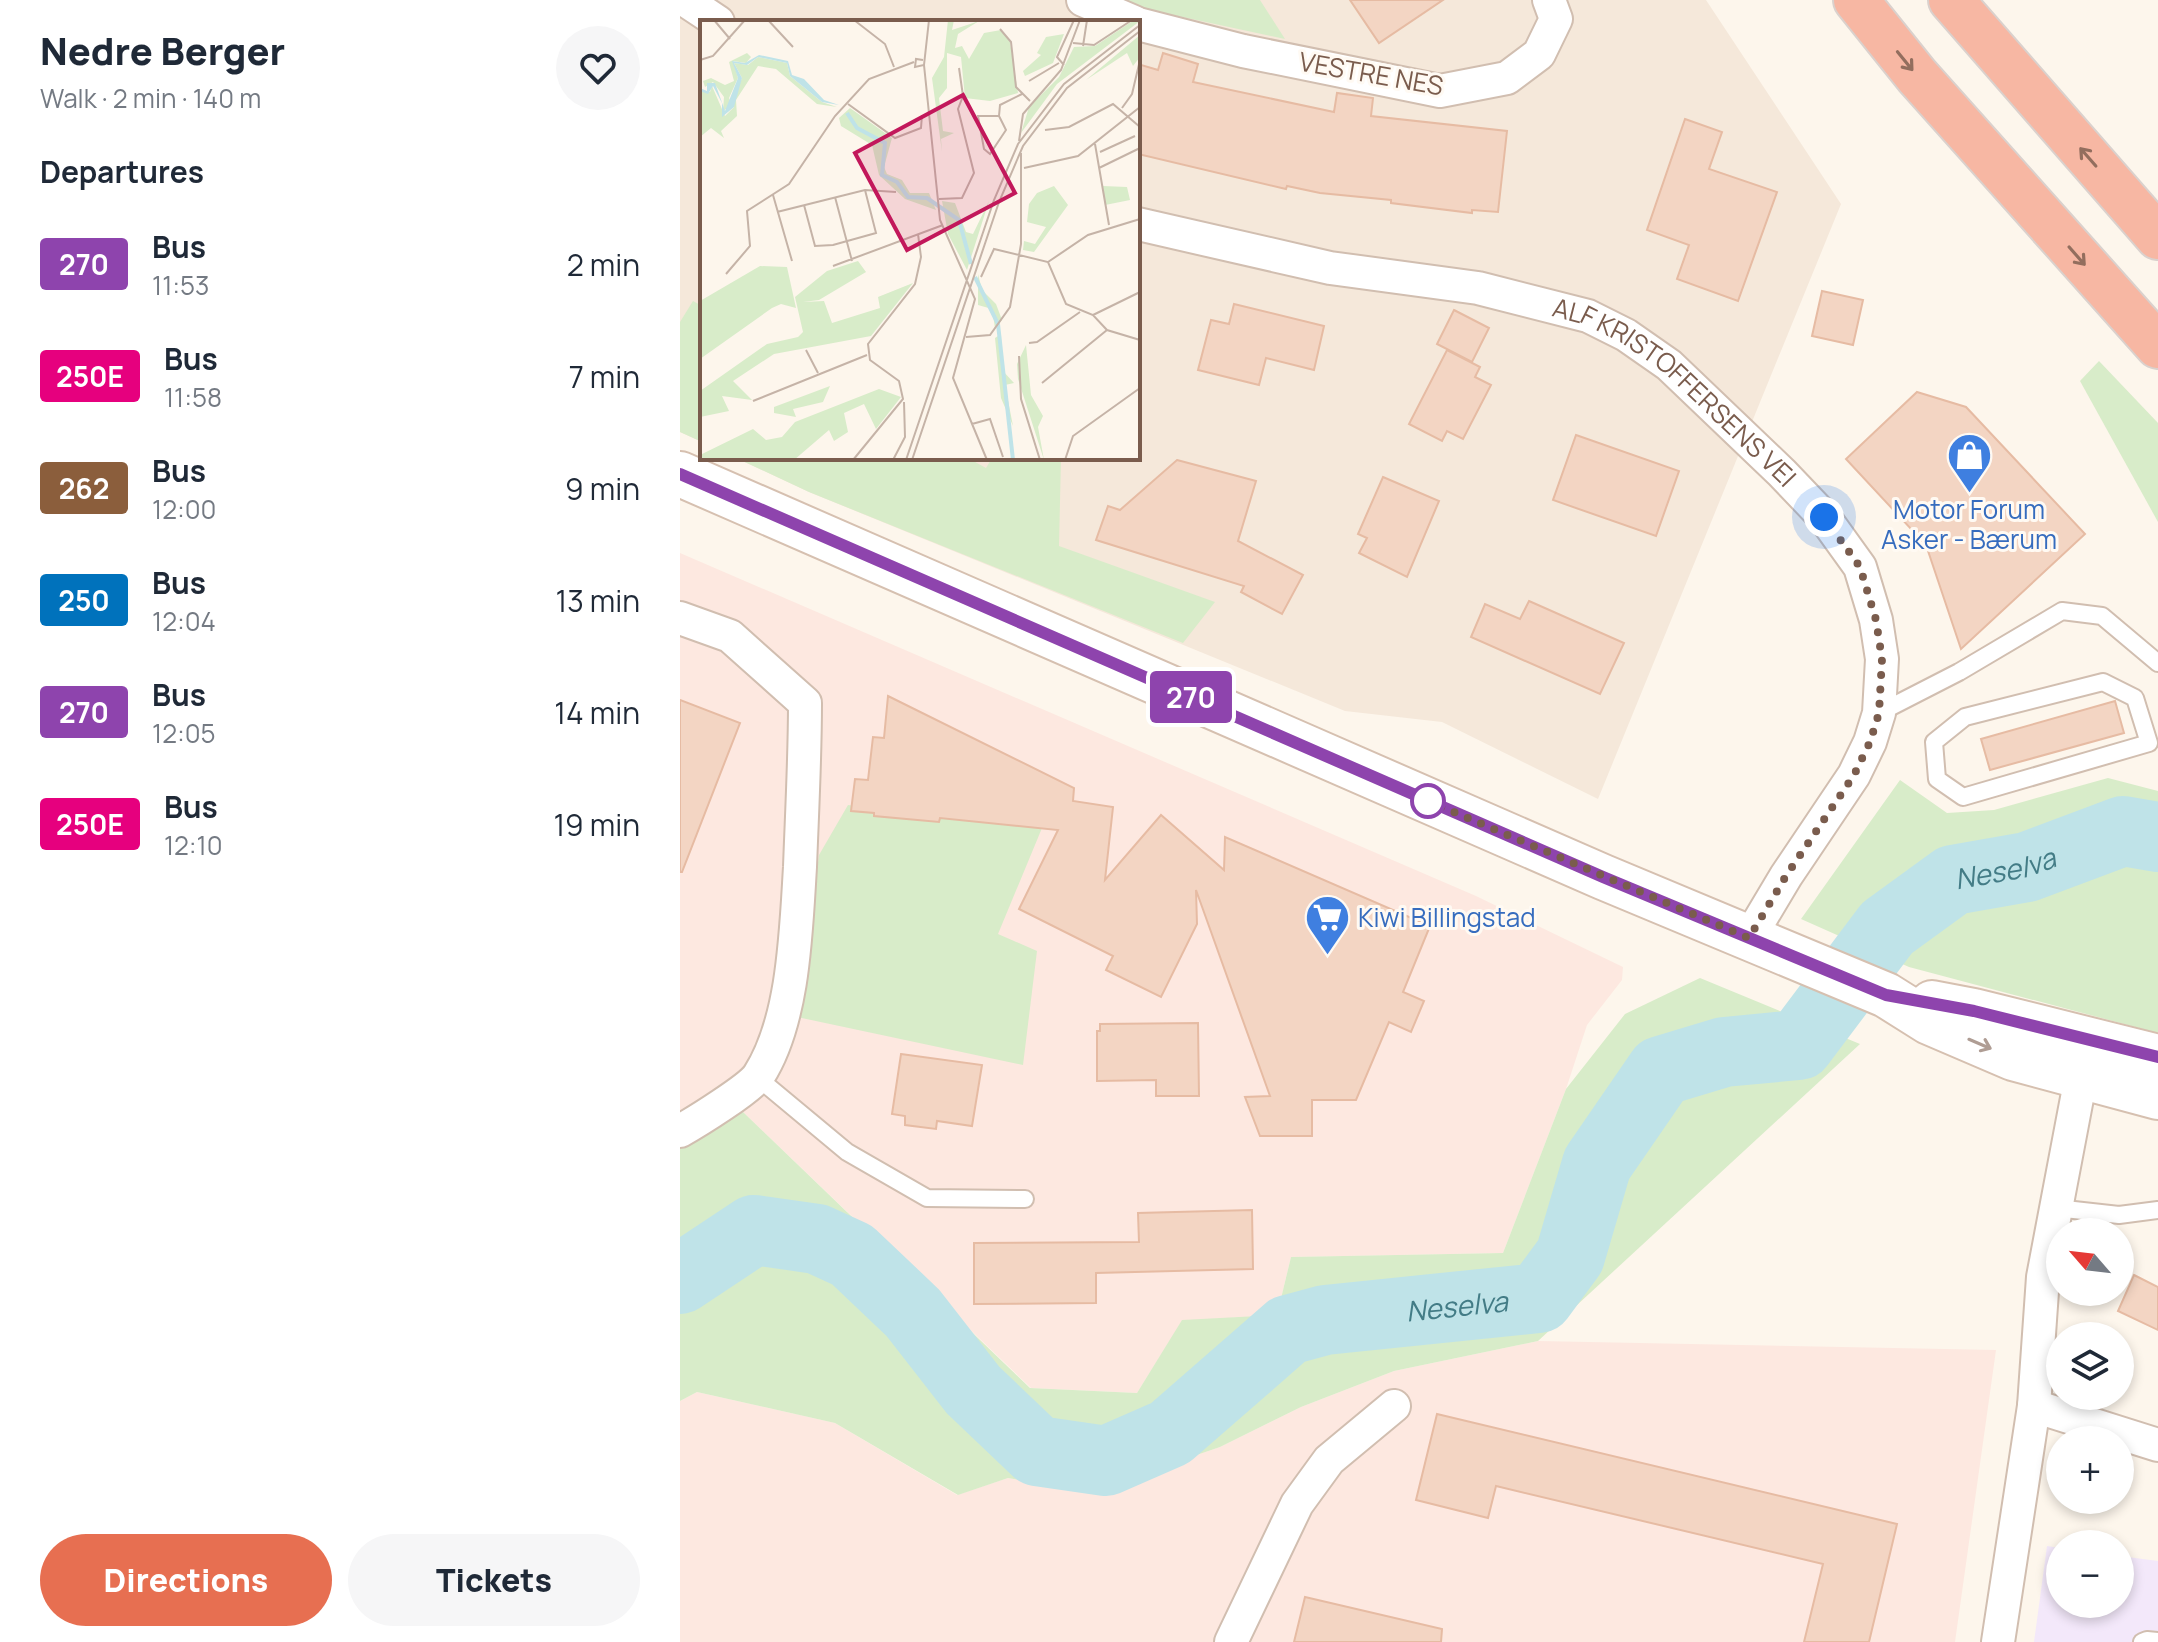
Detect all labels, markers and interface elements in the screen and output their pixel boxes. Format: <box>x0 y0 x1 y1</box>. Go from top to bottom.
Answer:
inset map <box>700 20 1140 460</box>
text: Nedre Berger <box>40 24 285 76</box>
button: heart <box>556 26 640 110</box>
street label: VESTRE NES <box>1296 43 1446 103</box>
one-way arrow <box>1896 50 1914 71</box>
text: Walk · 2 min · 140 m <box>40 80 261 116</box>
one-way arrow <box>2079 148 2097 168</box>
text: Departures <box>40 151 204 192</box>
text: Bus <box>152 226 206 267</box>
text: 2 min <box>567 244 640 285</box>
text: 270 <box>59 245 109 283</box>
one-way arrow <box>2067 246 2085 266</box>
text: 11:53 <box>152 267 209 303</box>
street label: ALF KRISTOFFERSENS VEI <box>1549 289 1805 494</box>
text: Bus <box>164 338 218 379</box>
text: 7 min <box>569 356 640 397</box>
text: 250E <box>56 357 124 395</box>
text: 11:58 <box>164 379 222 415</box>
shop icon: Motor Forum Asker - Bærum <box>1945 431 1993 494</box>
text: Bus <box>152 450 206 491</box>
text: 9 min <box>565 468 640 509</box>
text: 262 <box>59 469 109 507</box>
text: 12:00 <box>152 491 216 527</box>
place label: Motor Forum Asker - Bærum <box>1881 491 2057 557</box>
your location <box>1804 497 1844 537</box>
text: Bus <box>152 562 206 603</box>
text: 13 min <box>555 580 640 621</box>
text: 250 <box>58 581 110 619</box>
text: 12:04 <box>152 603 216 639</box>
line badge: 270 <box>1145 671 1237 723</box>
text: Bus <box>152 674 206 715</box>
text: 270 <box>1166 678 1216 716</box>
text: 14 min <box>554 692 640 733</box>
text: 270 <box>59 693 109 731</box>
text: 12:05 <box>152 715 216 751</box>
unlabelled marker <box>1411 784 1445 818</box>
text: Bus <box>164 786 218 827</box>
text: 19 min <box>553 804 640 845</box>
text: 250E <box>56 805 124 843</box>
text: 12:10 <box>164 827 223 863</box>
water label: Neselva <box>1952 838 2062 897</box>
supermarket icon: Kiwi Billingstad <box>1303 894 1351 957</box>
place label: Kiwi Billingstad <box>1358 899 1536 935</box>
one-way arrow <box>1967 1037 1991 1052</box>
north arrow <box>2046 1218 2134 1306</box>
map controls <box>2046 1218 2134 1618</box>
water label: Neselva <box>1404 1281 1511 1330</box>
button: layers <box>2046 1322 2134 1410</box>
button: + <box>2046 1426 2134 1514</box>
button: − <box>2046 1530 2134 1618</box>
button: Directions <box>40 1534 332 1626</box>
button: Tickets <box>348 1534 640 1626</box>

